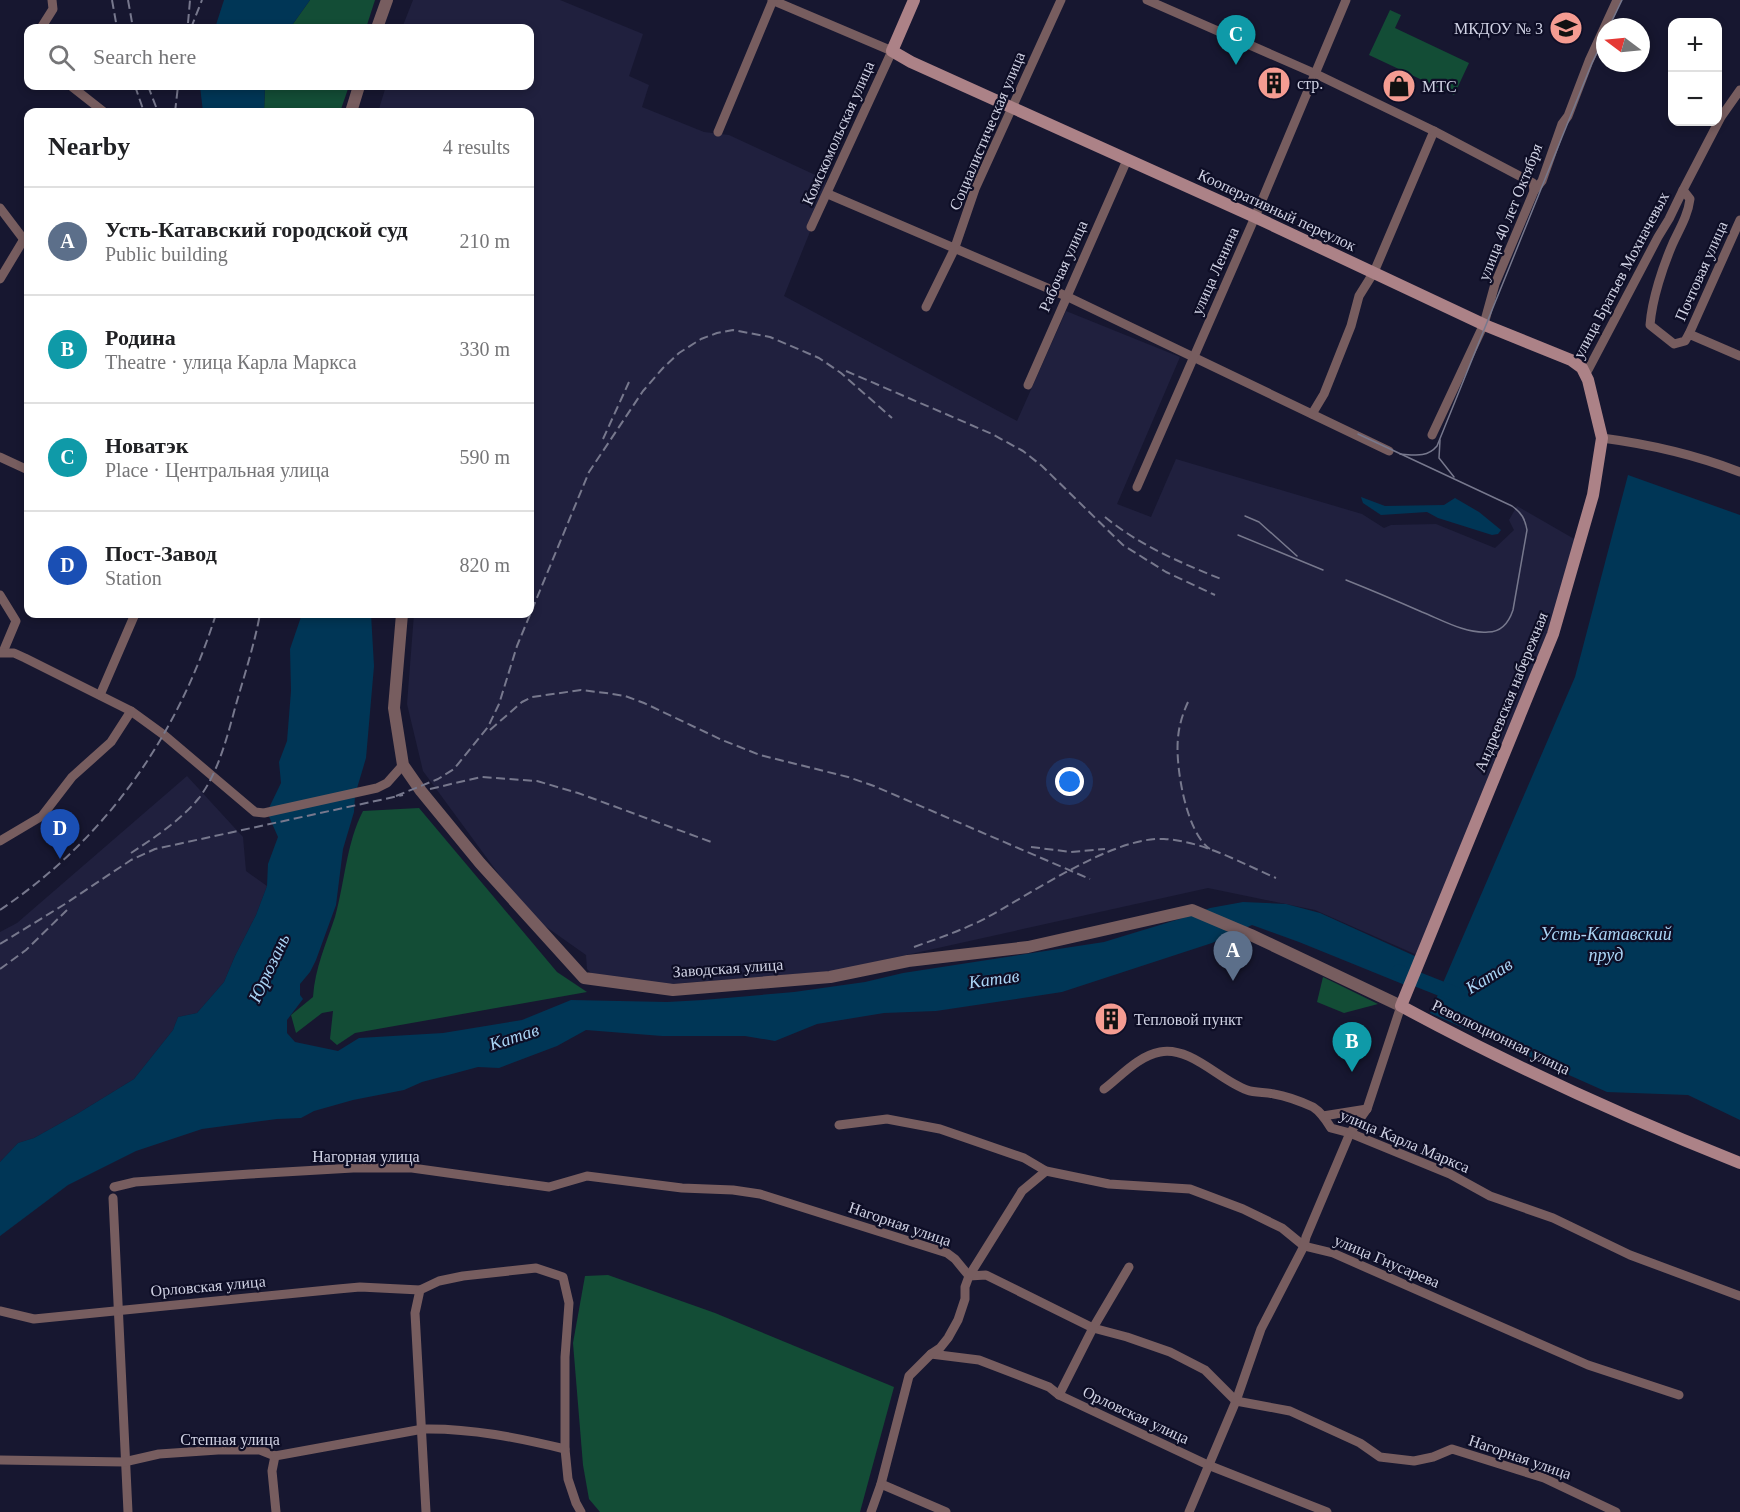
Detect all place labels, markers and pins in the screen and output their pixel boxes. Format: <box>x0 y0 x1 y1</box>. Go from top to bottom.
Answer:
school or university icon: МКДОУ № 3 <box>1548 10 1584 46</box>
pin: C <box>1216 16 1256 65</box>
place label: МКДОУ № 3 <box>1454 20 1543 38</box>
building icon: стр. <box>1256 65 1292 101</box>
shop icon: МТС <box>1381 68 1417 104</box>
place label: стр. <box>1297 75 1323 93</box>
place label: МТС <box>1422 78 1457 95</box>
pin: D <box>40 810 80 859</box>
pin: A <box>1214 932 1252 981</box>
building icon: Тепловой пункт <box>1093 1001 1129 1037</box>
place label: Тепловой пункт <box>1134 1011 1243 1029</box>
pin: B <box>1332 1022 1372 1072</box>

